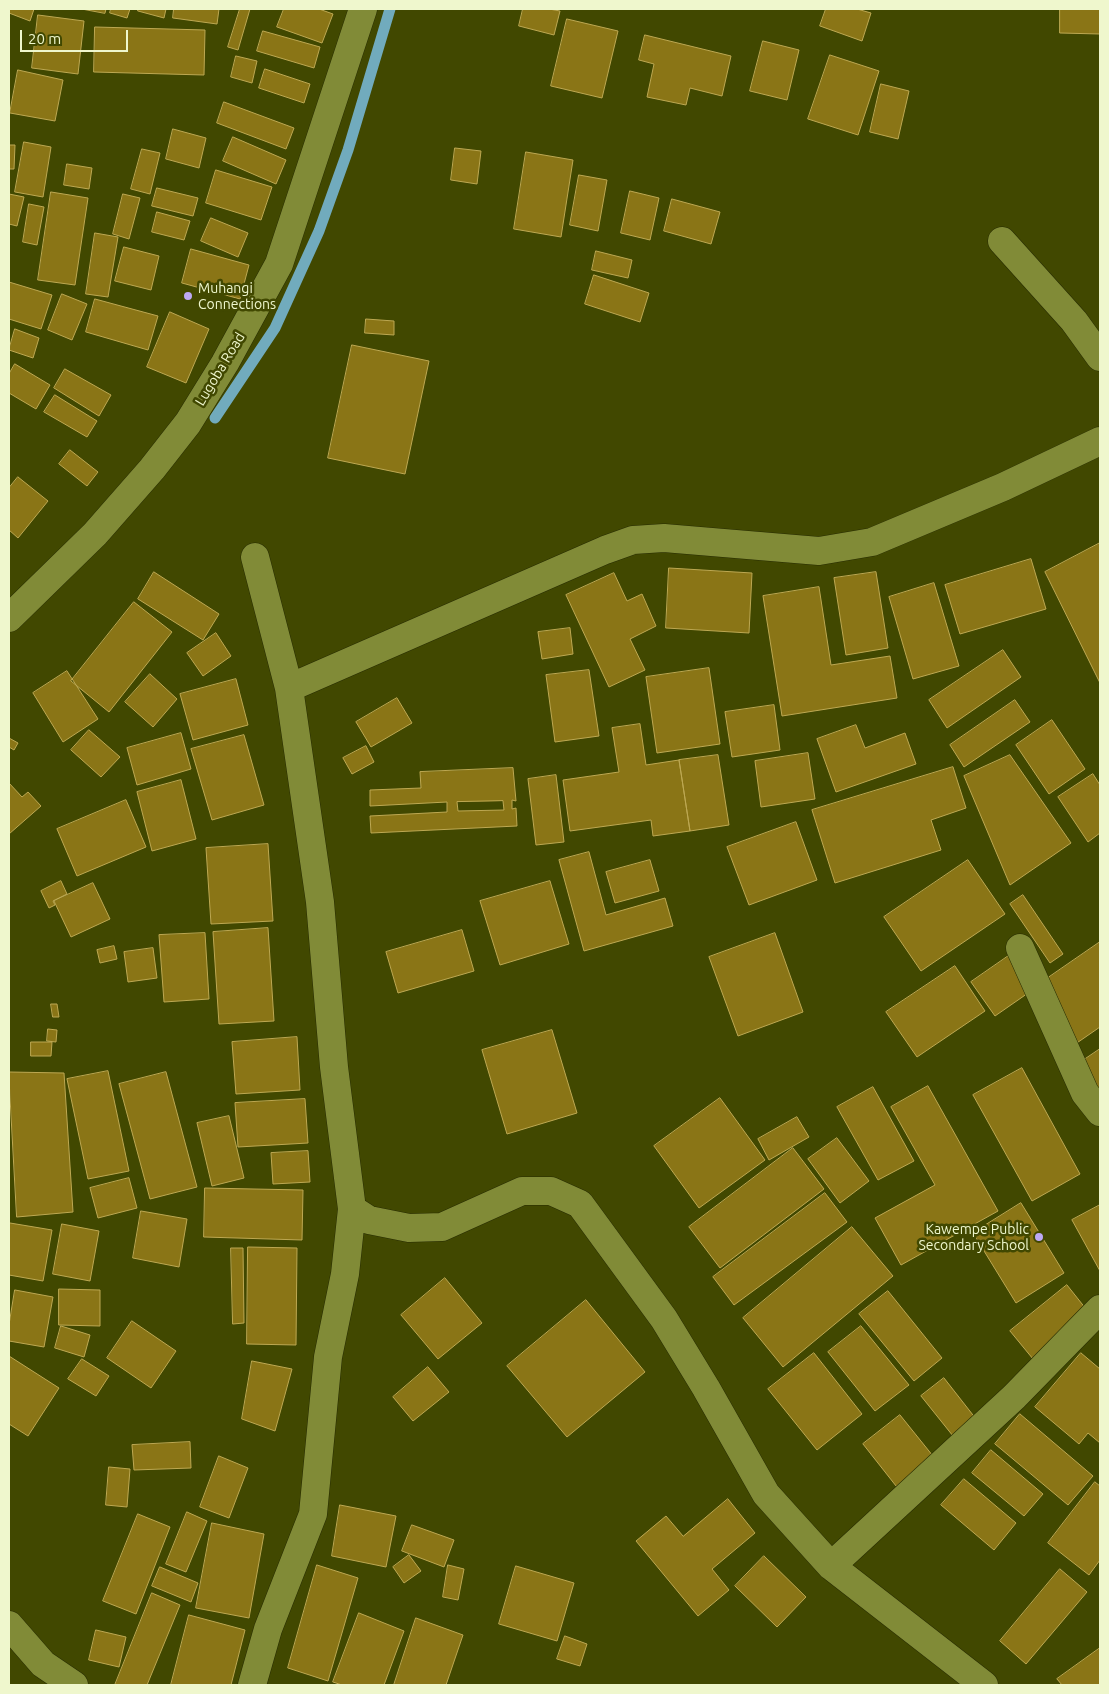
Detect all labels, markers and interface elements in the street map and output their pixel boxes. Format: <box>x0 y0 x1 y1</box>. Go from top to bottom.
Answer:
scale bar <box>22 20 130 52</box>
text: 20 m <box>28 30 61 47</box>
place label: Muhangi Connections <box>198 280 276 312</box>
marker: Muhangi Connections <box>182 290 194 302</box>
street label: Lugoba Road <box>192 329 248 409</box>
place label: Kawempe Public Secondary School <box>918 1221 1029 1254</box>
marker: Kawempe Public Secondary School <box>1033 1231 1045 1243</box>

